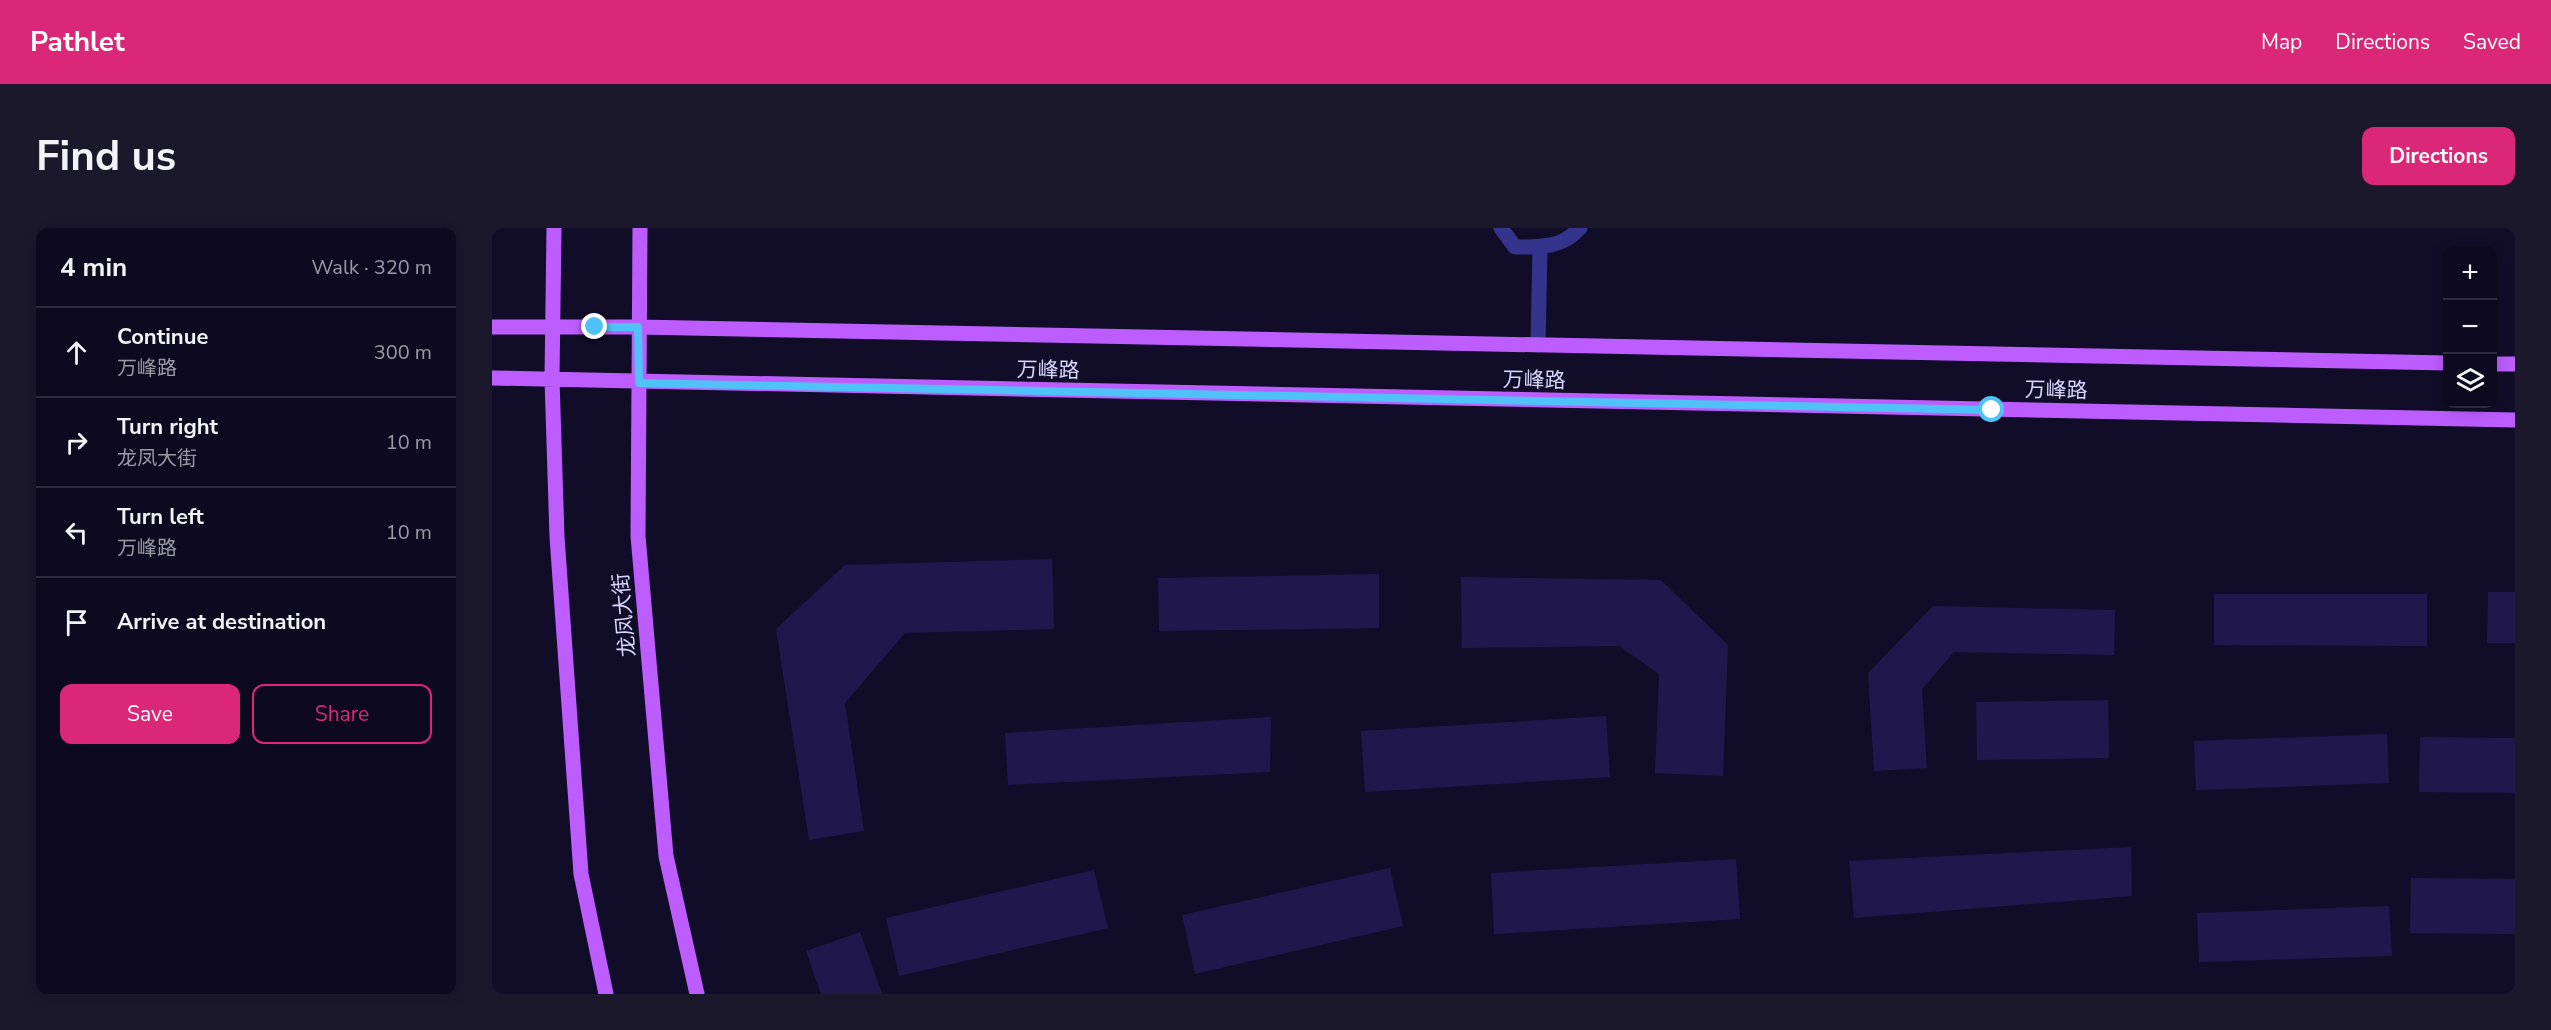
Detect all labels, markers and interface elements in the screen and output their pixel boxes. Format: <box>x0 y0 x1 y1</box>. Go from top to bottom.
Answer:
text: Pathlet <box>30 23 125 61</box>
text: Map <box>2261 28 2302 56</box>
text: Directions <box>2335 28 2430 56</box>
text: Saved <box>2463 28 2521 56</box>
button: Directions <box>2362 127 2515 185</box>
text: Find us <box>36 128 176 185</box>
map controls <box>2443 246 2497 408</box>
button: + <box>2443 246 2497 300</box>
text: 4 min <box>60 250 127 285</box>
text: Walk · 320 m <box>312 254 432 281</box>
button: − <box>2443 300 2497 354</box>
route end <box>581 313 607 339</box>
text: Continue <box>117 322 208 352</box>
icon: ahead <box>60 336 93 369</box>
text: 300 m <box>374 339 432 366</box>
button: layers <box>2443 354 2497 408</box>
text: 万峰路 <box>117 355 177 382</box>
street label: 万峰路 <box>1016 355 1080 385</box>
street label: 万峰路 <box>1502 365 1566 395</box>
street label: 万峰路 <box>2024 375 2088 405</box>
route start <box>1978 396 2004 422</box>
text: Turn right <box>117 412 218 442</box>
icon: right <box>60 426 93 459</box>
text: 10 m <box>386 429 432 456</box>
text: 龙凤大街 <box>117 445 197 472</box>
text: Turn left <box>117 502 204 532</box>
icon: left <box>60 516 93 549</box>
text: 10 m <box>386 519 432 546</box>
text: 万峰路 <box>117 535 177 562</box>
street label: 龙凤大街 <box>606 572 642 658</box>
icon: arrive <box>60 606 93 639</box>
text: Arrive at destination <box>117 607 326 637</box>
button: Save <box>60 684 240 744</box>
button: Share <box>252 684 432 744</box>

